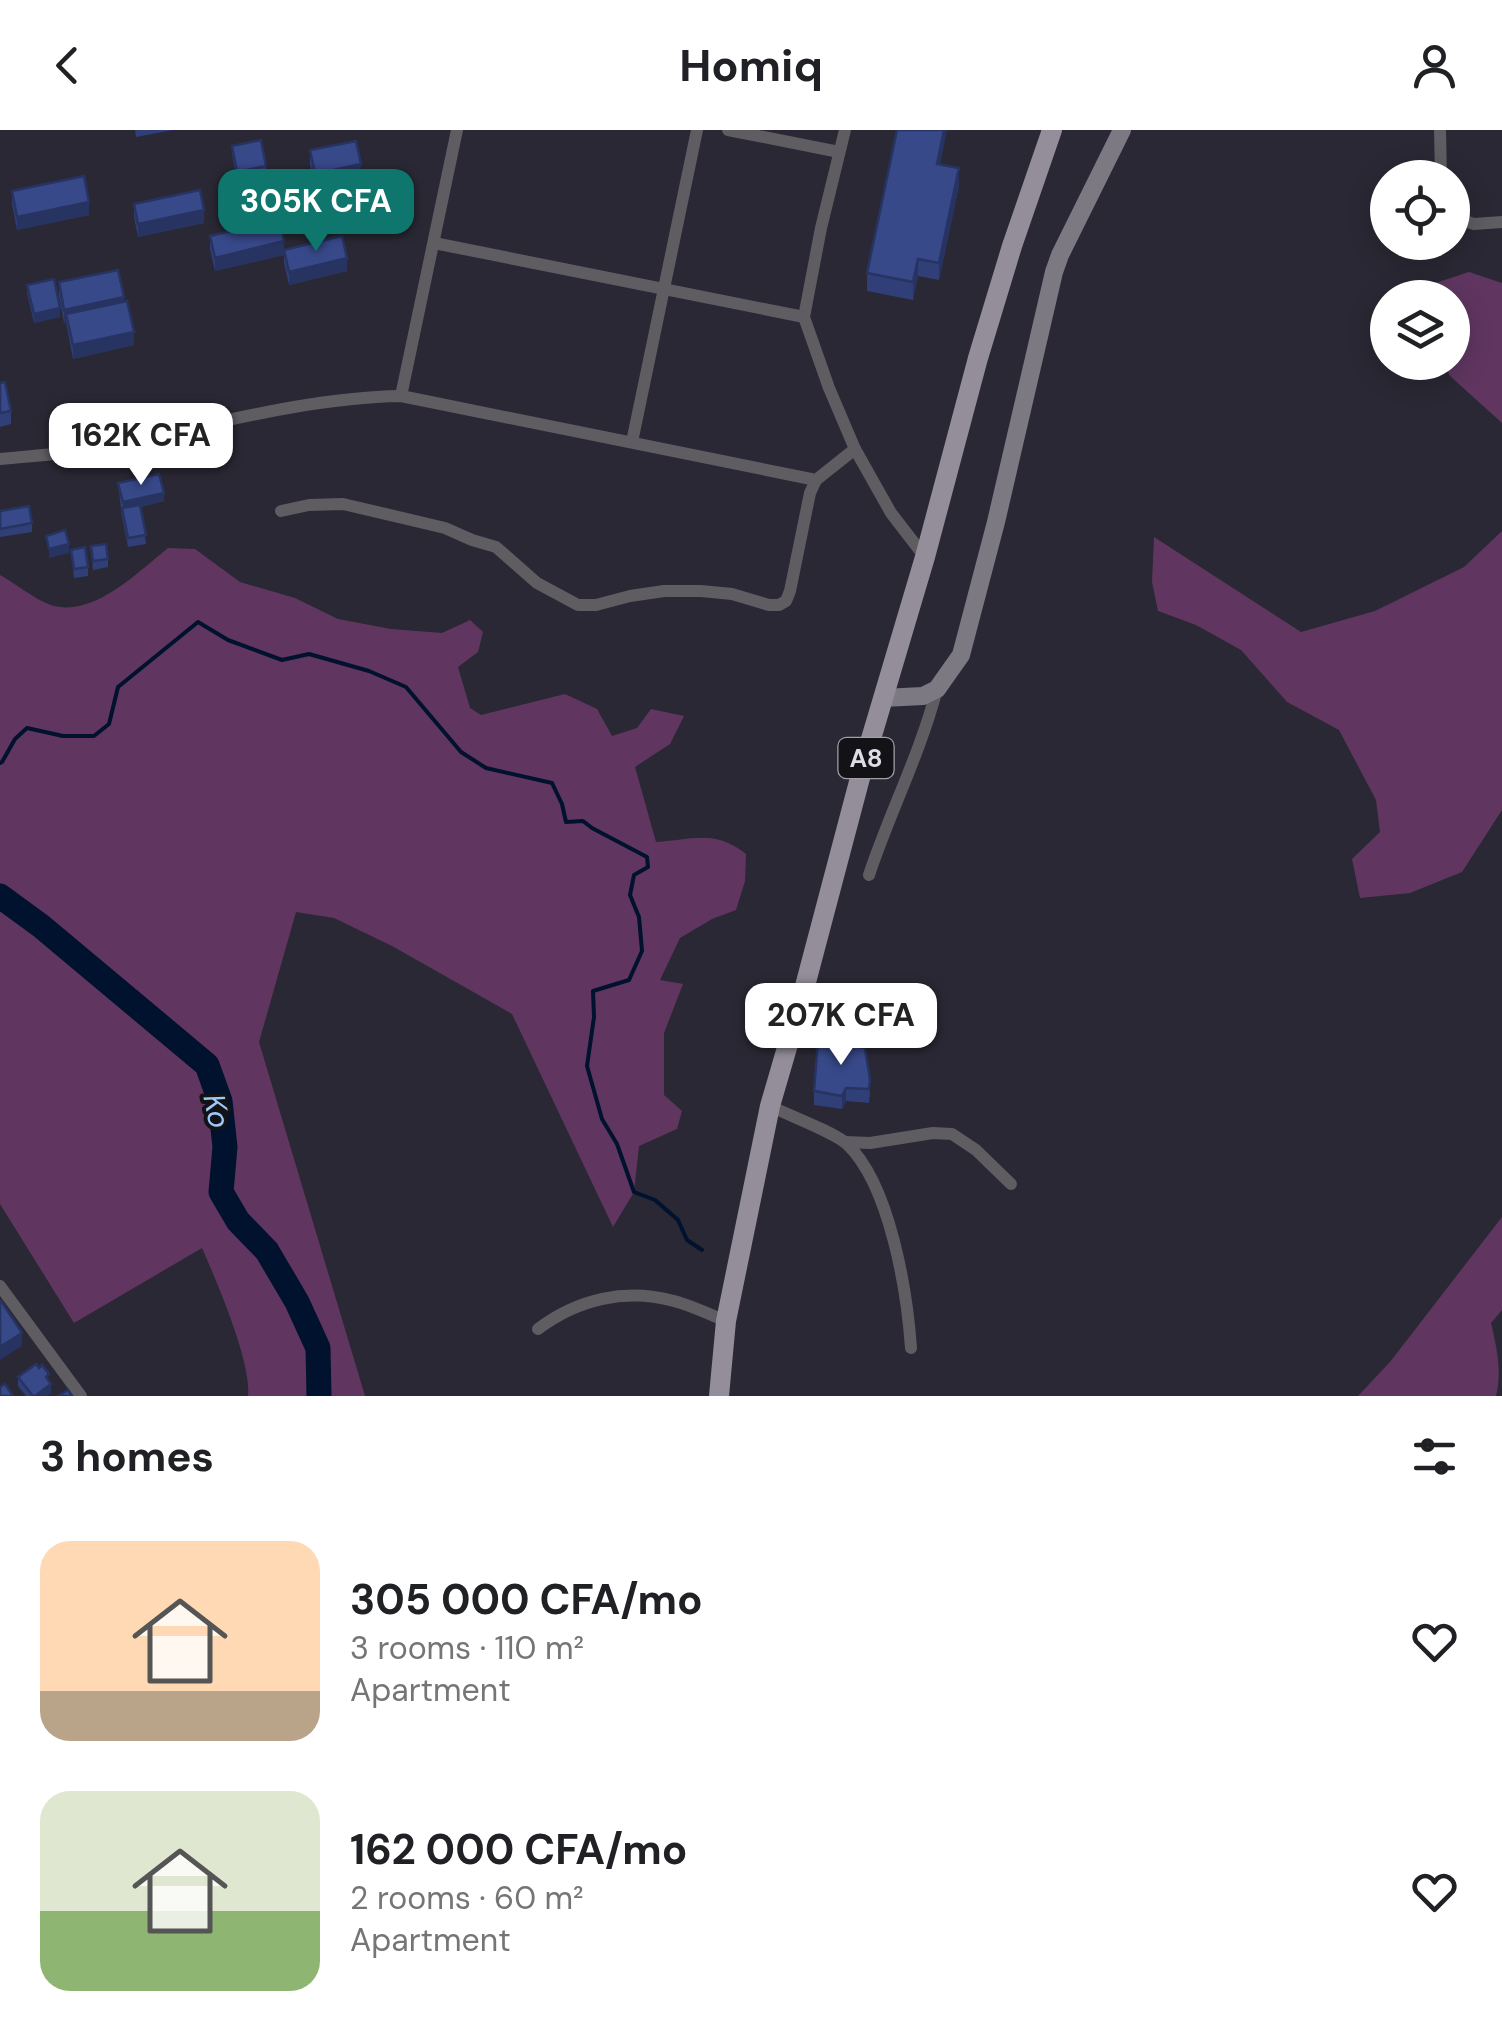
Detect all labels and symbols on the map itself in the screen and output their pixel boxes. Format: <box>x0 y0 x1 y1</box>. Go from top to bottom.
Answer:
pin: 305K CFA <box>213 169 419 254</box>
pin: 162K CFA <box>38 403 244 488</box>
road number: A8 <box>838 738 894 778</box>
pin: 207K CFA <box>738 983 944 1068</box>
water label: Ko <box>194 1090 240 1132</box>

